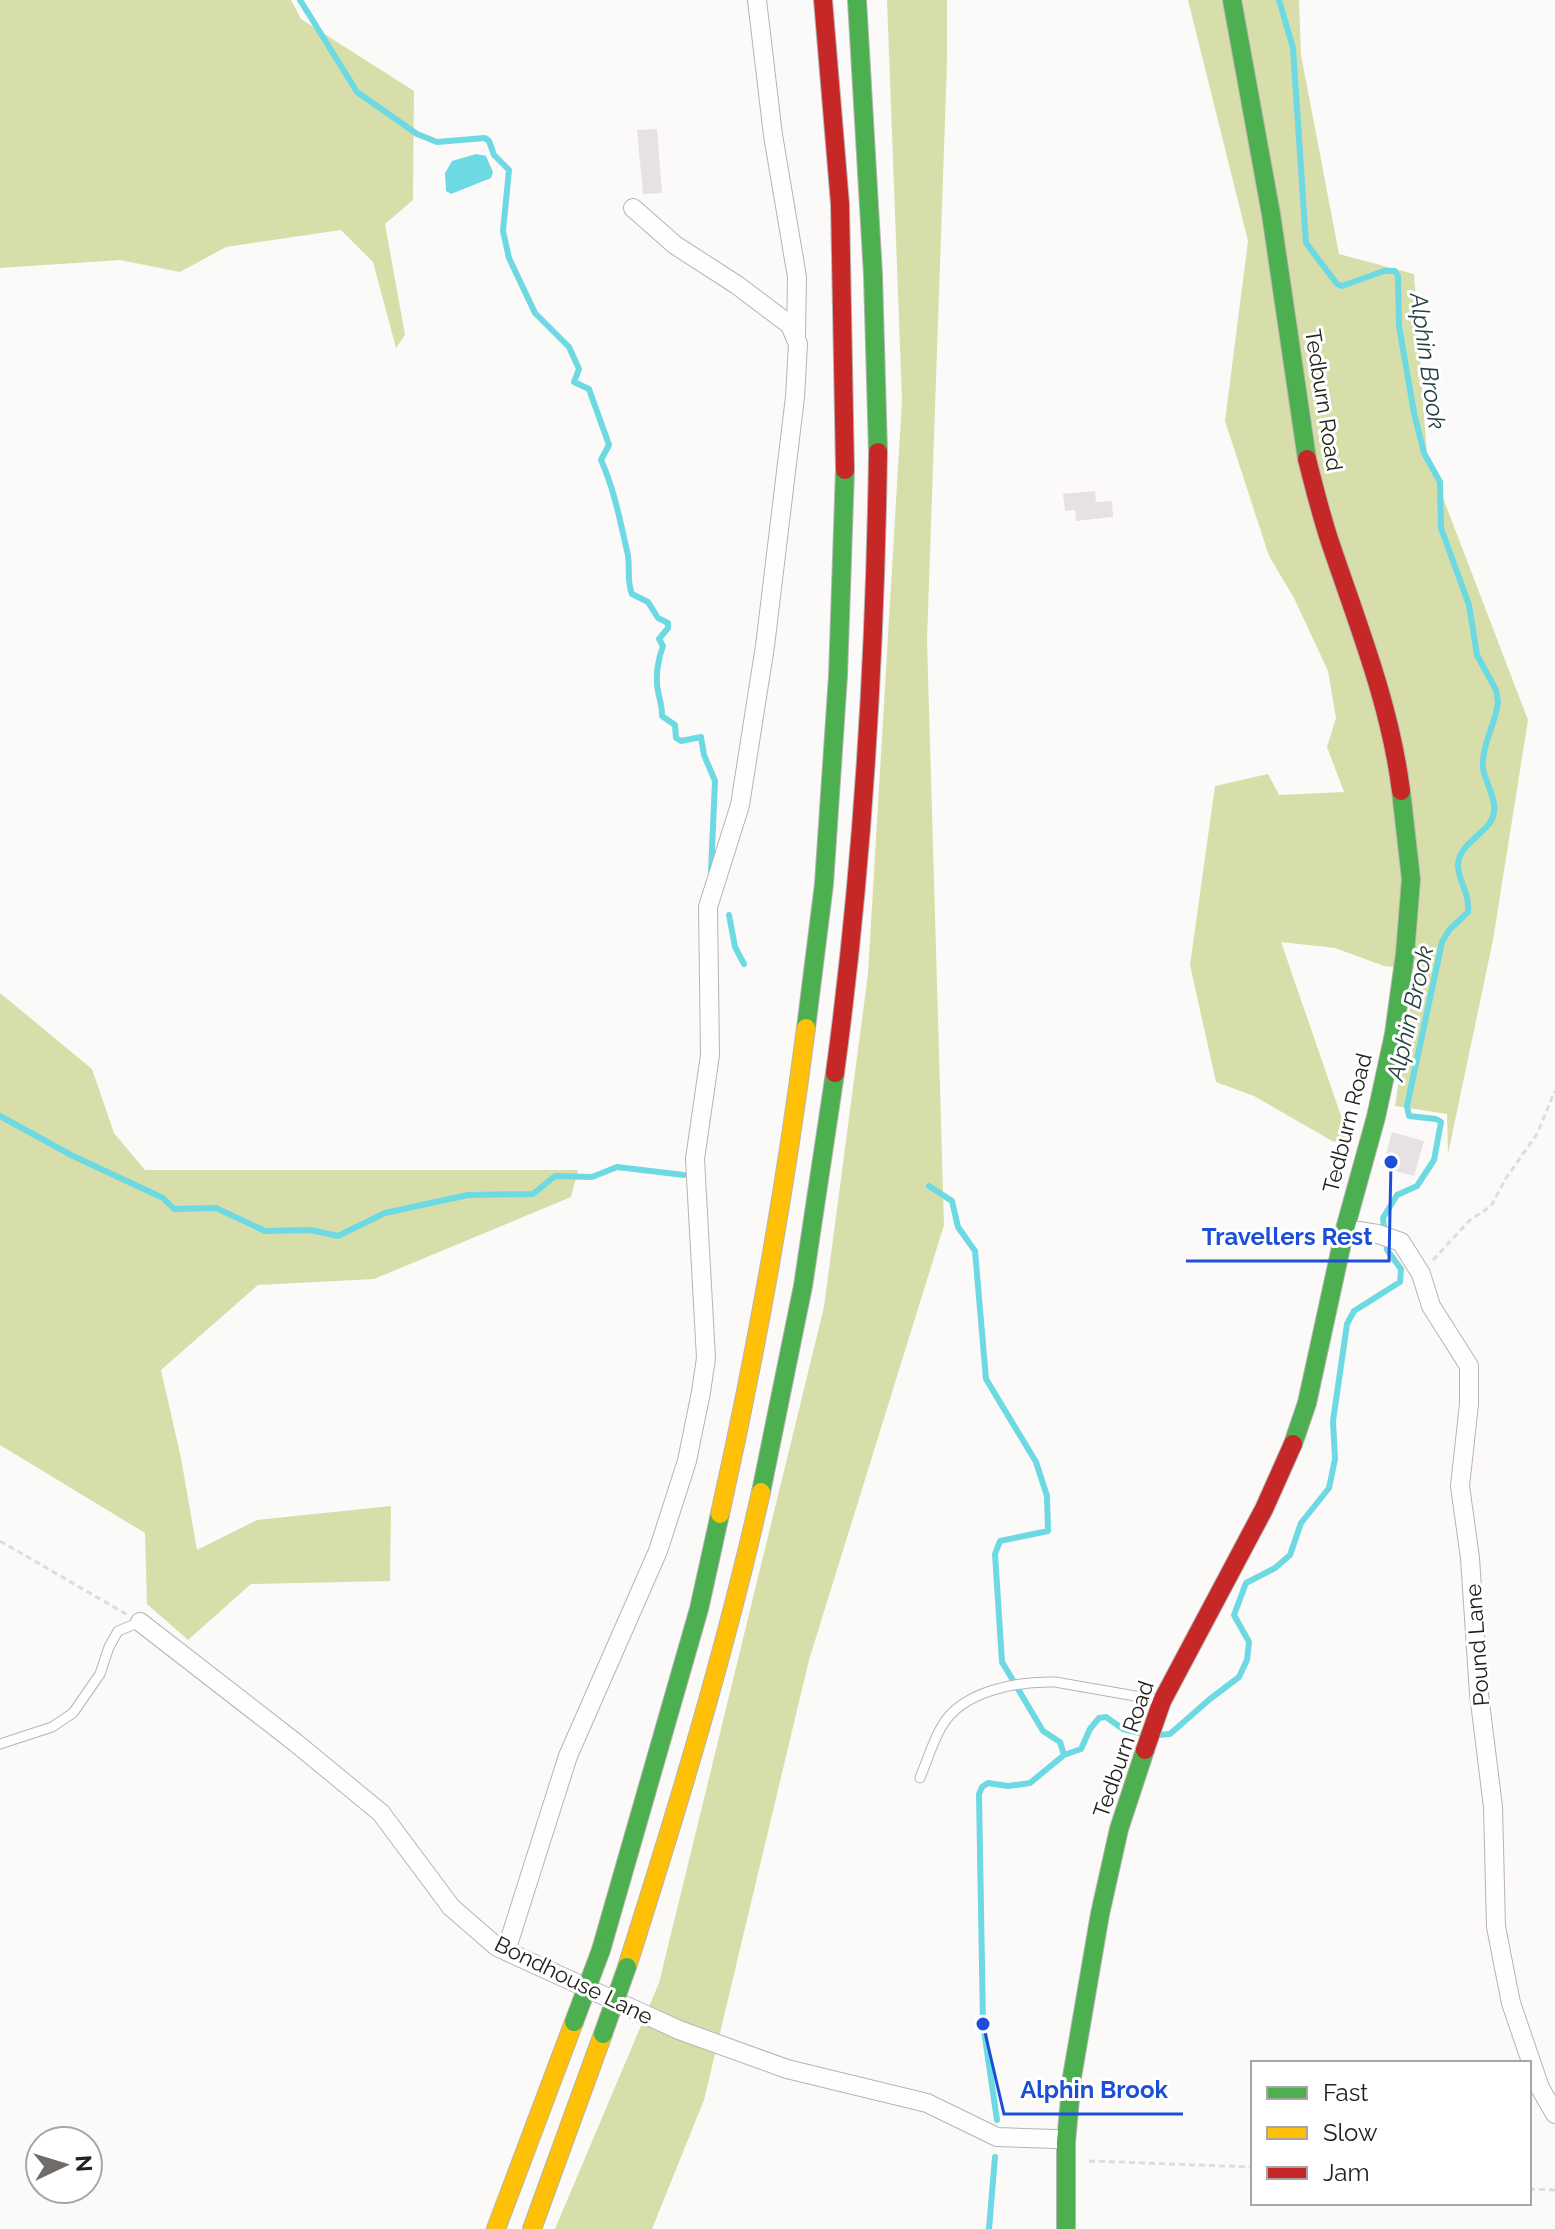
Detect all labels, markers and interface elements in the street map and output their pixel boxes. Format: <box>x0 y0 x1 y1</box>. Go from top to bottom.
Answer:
water label: Alphin Brook <box>1404 289 1452 431</box>
street label: Tedburn Road <box>1300 327 1348 473</box>
water label: Alphin Brook <box>1380 943 1440 1085</box>
street label: Tedburn Road <box>1317 1050 1377 1196</box>
callout: Travellers Rest <box>1186 1213 1389 1261</box>
text: Travellers Rest <box>1202 1222 1372 1251</box>
street label: Pound Lane <box>1460 1583 1494 1707</box>
street label: Tedburn Road <box>1087 1677 1159 1821</box>
street label: Bondhouse Lane <box>491 1930 657 2030</box>
legend <box>1251 2061 1531 2205</box>
callout: Alphin Brook <box>1004 2066 1183 2114</box>
text: Alphin Brook <box>1020 2075 1168 2104</box>
text: Fast <box>1323 2078 1368 2107</box>
text: Slow <box>1323 2118 1378 2147</box>
north arrow <box>24 2125 104 2205</box>
text: N <box>70 2154 98 2173</box>
text: Jam <box>1323 2158 1369 2187</box>

